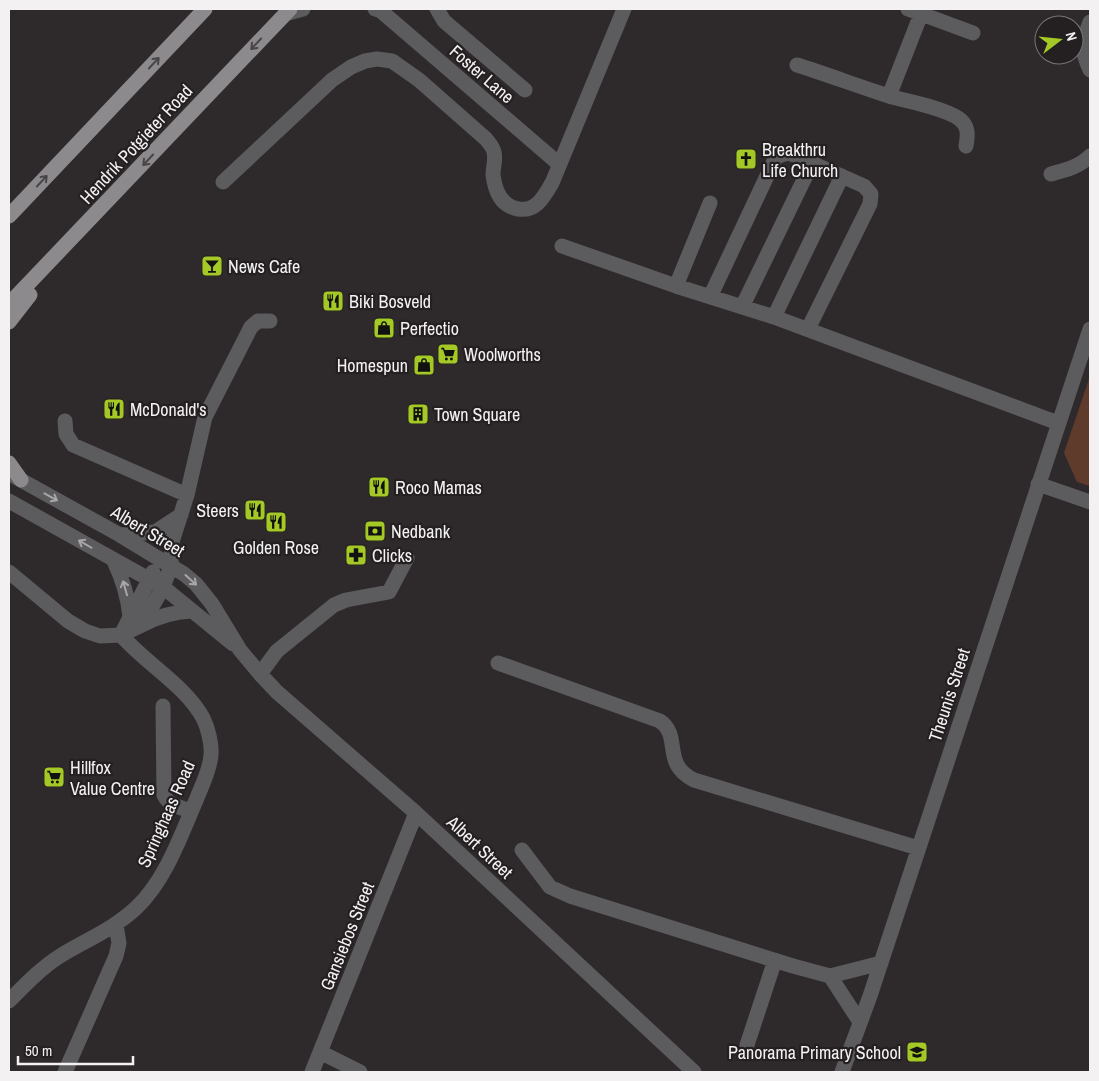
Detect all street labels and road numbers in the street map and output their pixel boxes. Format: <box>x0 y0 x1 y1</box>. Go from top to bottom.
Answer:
street label: Foster Lane <box>444 39 520 109</box>
street label: Hendrik Potgieter Road <box>74 79 198 209</box>
street label: Albert Street <box>106 499 190 563</box>
street label: Theunis Street <box>922 645 976 745</box>
street label: Springhaas Road <box>131 756 201 872</box>
street label: Albert Street <box>441 809 519 884</box>
street label: Gansiebos Street <box>314 878 380 994</box>

